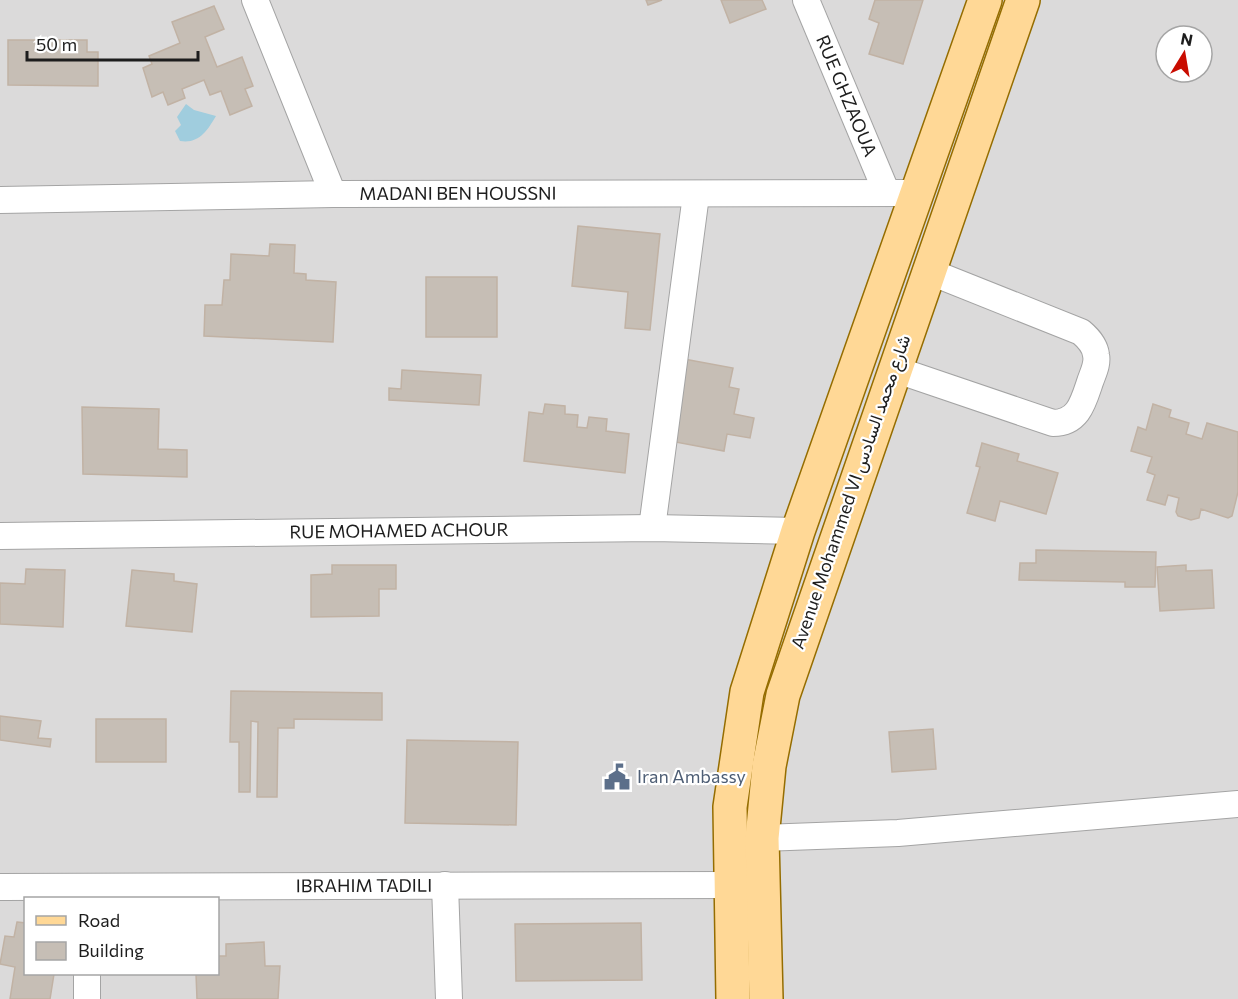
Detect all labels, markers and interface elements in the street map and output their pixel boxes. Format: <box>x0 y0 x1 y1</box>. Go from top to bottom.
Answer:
scale bar <box>27 24 198 62</box>
north arrow <box>1154 24 1214 84</box>
text: N <box>1179 28 1195 49</box>
street label: RUE GHZAOUA <box>812 32 882 159</box>
text: 50 m <box>36 33 77 55</box>
street label: MADANI BEN HOUSSNI <box>359 182 557 204</box>
street label: Avenue Mohammed VI شارع محمد السادس <box>786 332 916 652</box>
street label: RUE MOHAMED ACHOUR <box>289 518 509 542</box>
public building icon: Iran Ambassy <box>602 762 632 792</box>
place label: Iran Ambassy <box>637 765 746 787</box>
street label: IBRAHIM TADILI <box>296 874 432 896</box>
legend <box>24 897 219 975</box>
text: Road <box>78 909 120 931</box>
text: Building <box>78 939 144 961</box>

